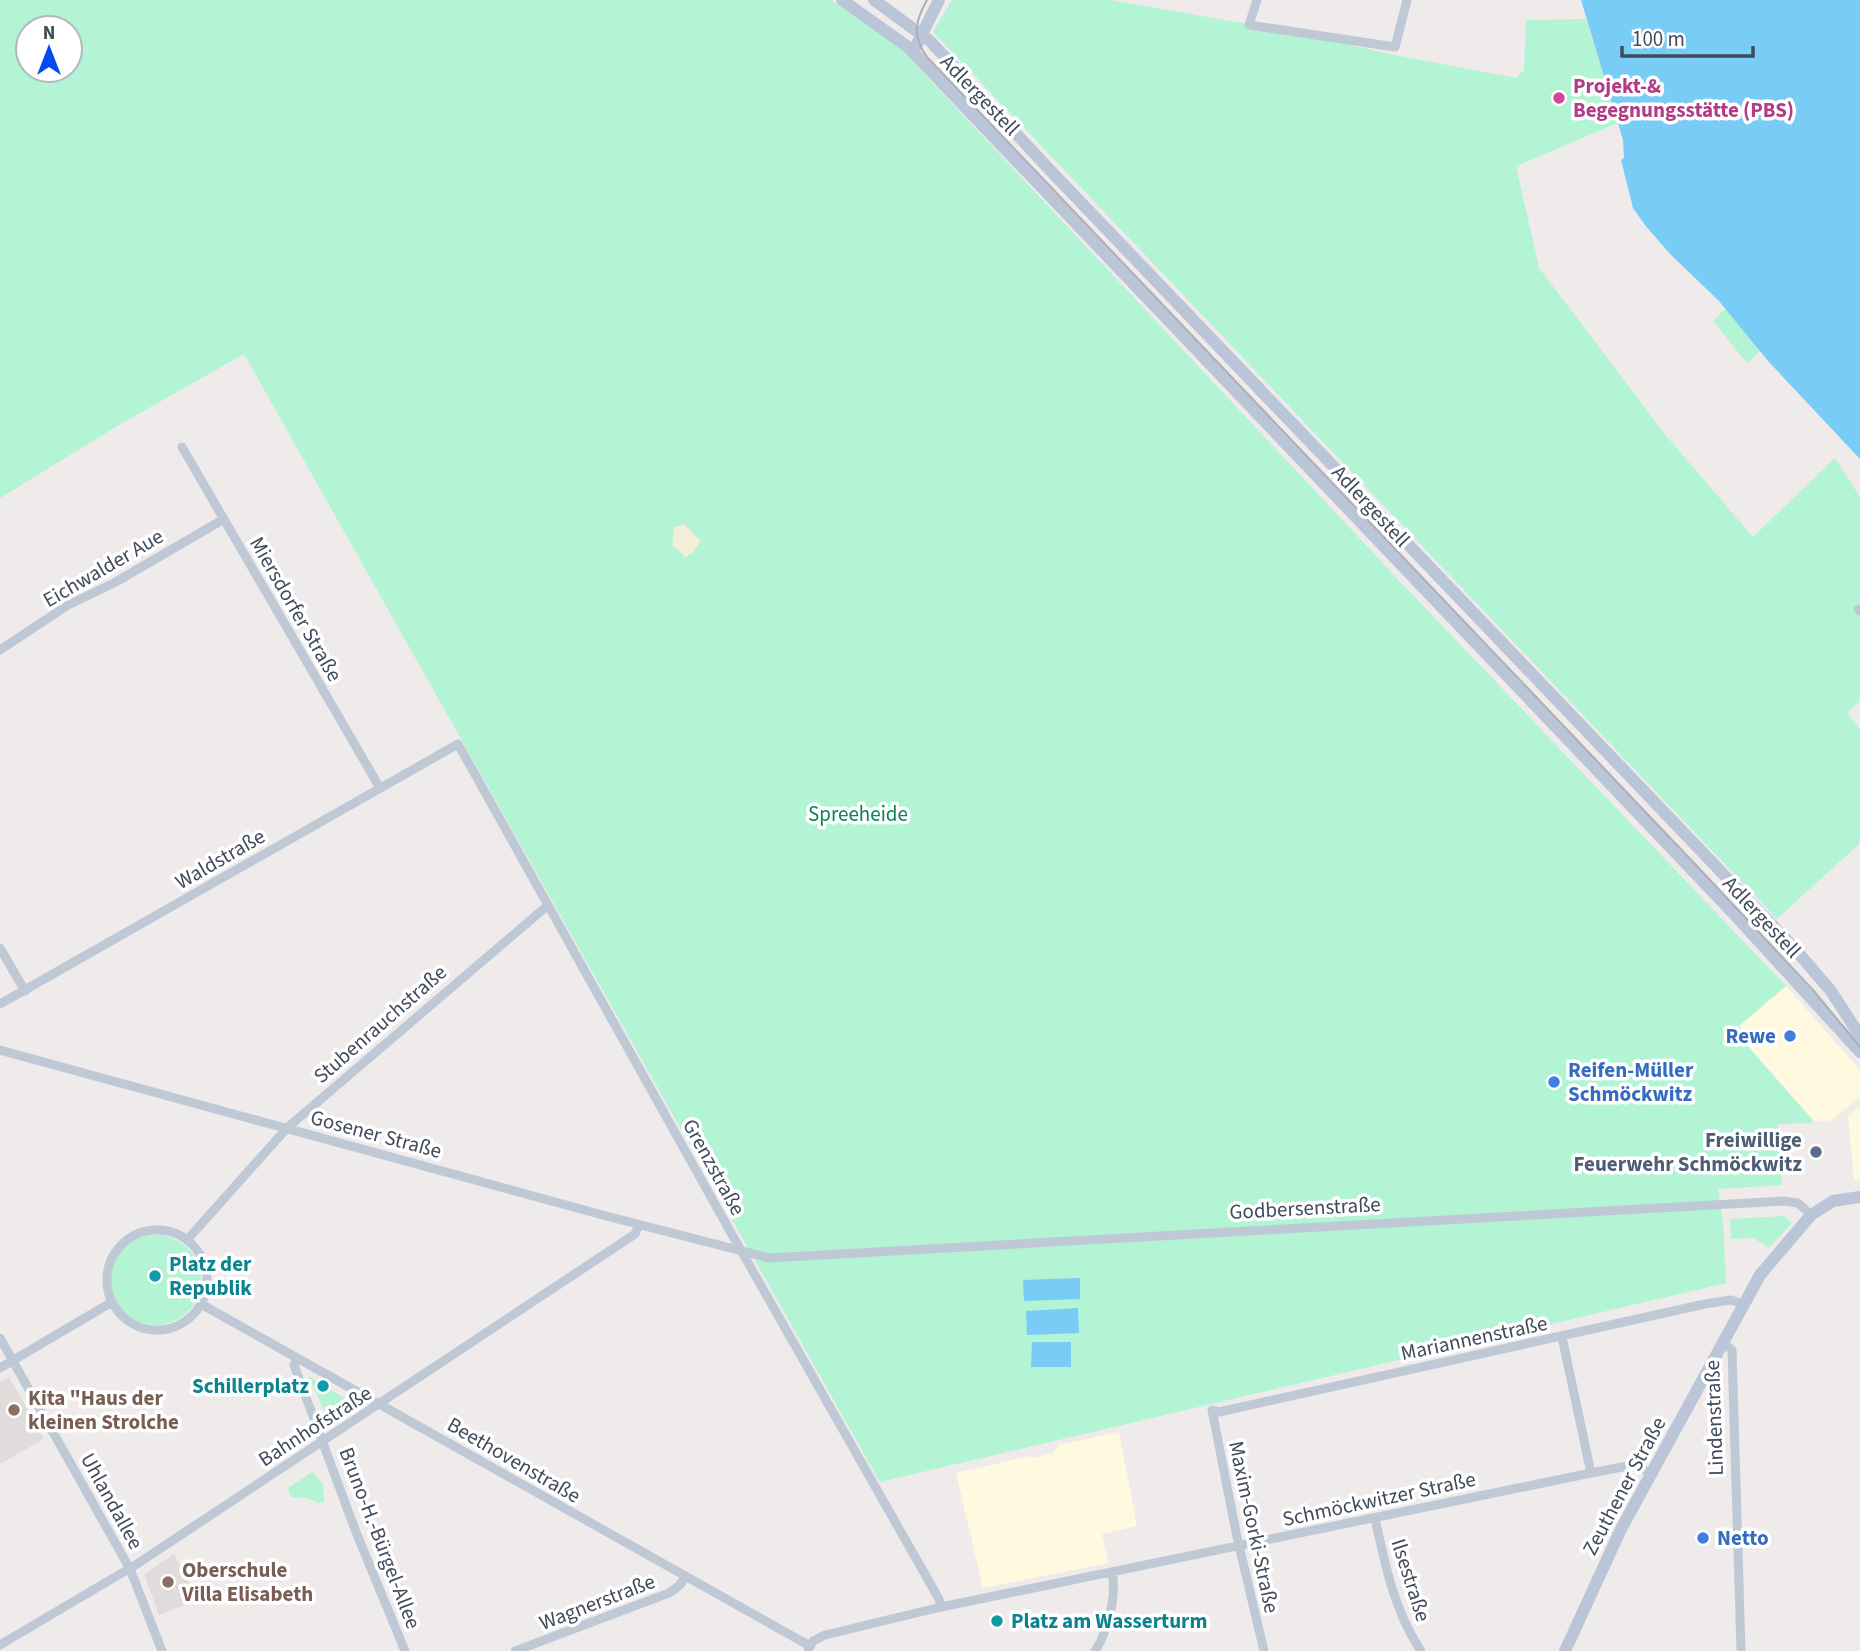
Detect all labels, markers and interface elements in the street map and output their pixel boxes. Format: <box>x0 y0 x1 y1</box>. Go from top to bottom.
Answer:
north arrow <box>14 14 84 84</box>
scale bar <box>1622 14 1753 58</box>
text: N <box>43 20 55 47</box>
text: 100 m <box>1632 24 1685 54</box>
street label: Adlergestell <box>933 48 1027 142</box>
place label: Projekt-& Begegnungsstätte (PBS) <box>1573 71 1794 125</box>
marker: Projekt-& Begegnungsstätte (PBS) <box>1551 90 1567 106</box>
street label: Adlergestell <box>1325 458 1417 554</box>
street label: Eichwalder Aue <box>37 521 169 615</box>
street label: Miersdorfer Straße <box>242 531 350 687</box>
park label: Spreeheide <box>808 799 908 829</box>
street label: Waldstraße <box>170 821 270 897</box>
street label: Adlergestell <box>1716 869 1808 965</box>
street label: Stubenrauchstraße <box>307 958 453 1090</box>
place label: Rewe <box>1726 1021 1776 1051</box>
marker: Rewe <box>1782 1028 1798 1044</box>
place label: Reifen-Müller Schmöckwitz <box>1568 1055 1694 1109</box>
marker: Reifen-Müller Schmöckwitz <box>1546 1074 1562 1090</box>
street label: Gosener Straße <box>307 1102 445 1166</box>
street label: Grenzstraße <box>675 1113 753 1221</box>
place label: Freiwillige Feuerwehr Schmöckwitz <box>1573 1125 1802 1179</box>
marker: Freiwillige Feuerwehr Schmöckwitz <box>1808 1144 1824 1160</box>
street label: Godbersenstraße <box>1229 1189 1381 1227</box>
place label: Platz der Republik <box>169 1249 252 1303</box>
marker: Platz der Republik <box>147 1268 163 1284</box>
street label: Mariannenstraße <box>1398 1308 1550 1368</box>
street label: Lindenstraße <box>1697 1360 1731 1476</box>
place label: Schillerplatz <box>192 1371 309 1401</box>
street label: Bahnhofstraße <box>252 1378 378 1474</box>
marker: Schillerplatz <box>315 1378 331 1394</box>
place label: Kita "Haus der kleinen Strolche <box>28 1383 179 1437</box>
marker: Kita "Haus der kleinen Strolche <box>6 1402 22 1418</box>
street label: Beethovenstraße <box>442 1410 586 1510</box>
street label: Zeuthener Straße <box>1575 1412 1673 1560</box>
street label: Maxim-Gorki-Straße <box>1221 1438 1287 1616</box>
street label: Bruno-H.-Bürgel-Allee <box>332 1443 428 1633</box>
street label: Uhlandallee <box>73 1447 151 1555</box>
street label: Schmöckwitzer Straße <box>1280 1464 1478 1534</box>
place label: Netto <box>1717 1523 1769 1553</box>
marker: Netto <box>1695 1530 1711 1546</box>
street label: Ilsestraße <box>1384 1535 1438 1625</box>
place label: Oberschule Villa Elisabeth <box>181 1555 313 1609</box>
street label: Wagnerstraße <box>535 1566 659 1638</box>
marker: Oberschule Villa Elisabeth <box>160 1574 176 1590</box>
place label: Platz am Wasserturm <box>1011 1606 1207 1636</box>
marker: Platz am Wasserturm <box>989 1613 1005 1629</box>

